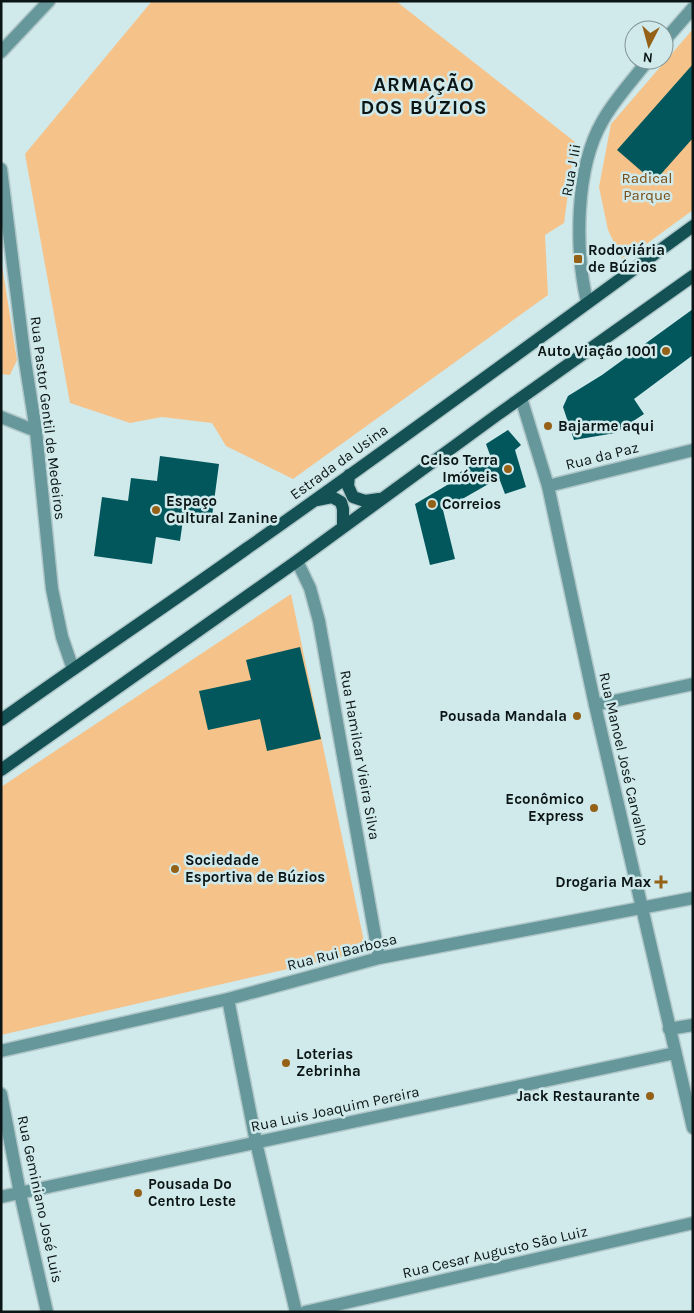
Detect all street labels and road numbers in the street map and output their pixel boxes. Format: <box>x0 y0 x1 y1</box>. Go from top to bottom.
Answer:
street label: Rua J Iii <box>558 142 584 198</box>
street label: Rua Pastor Gentil de Medeiros <box>27 315 69 521</box>
street label: Estrada da Usina <box>287 420 391 504</box>
street label: Rua da Paz <box>564 438 640 474</box>
street label: Rua Hamilcar Vieira Silva <box>336 669 384 841</box>
street label: Rua Manoel José Carvalho <box>595 671 653 847</box>
street label: Rua Rui Barbosa <box>285 930 399 974</box>
street label: Rua Luis Joaquim Pereira <box>249 1082 421 1136</box>
street label: Rua Geminiano José Luis <box>13 1114 67 1284</box>
street label: Rua Cesar Augusto São Luiz <box>401 1222 589 1282</box>

